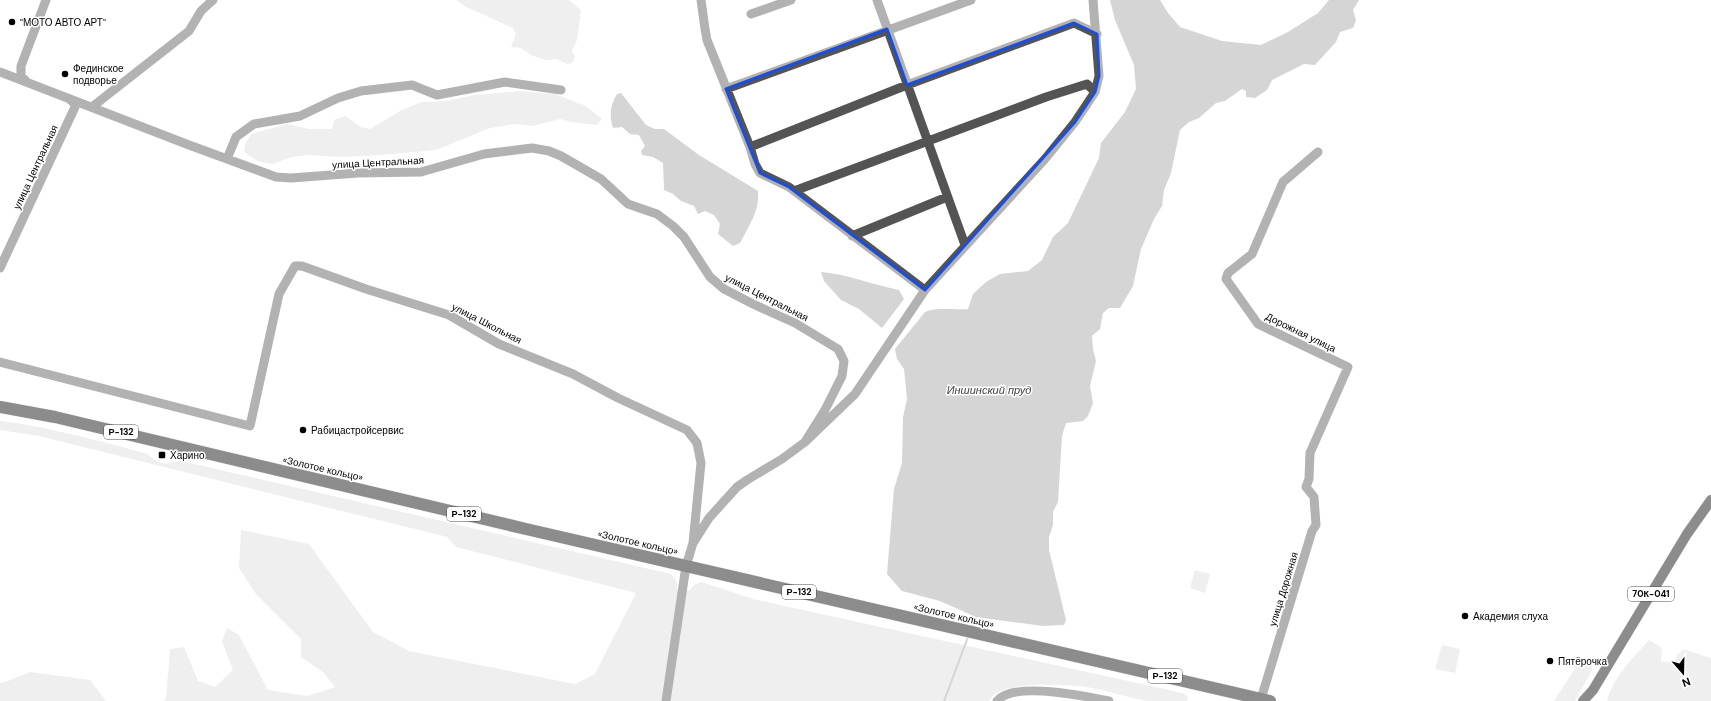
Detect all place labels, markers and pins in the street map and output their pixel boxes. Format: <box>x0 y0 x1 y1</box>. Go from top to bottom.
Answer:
place label: "МОТО АВТО АРТ" <box>20 16 106 29</box>
marker: "МОТО АВТО АРТ" <box>7 17 17 27</box>
place label: Фединское подворье <box>73 62 124 87</box>
marker: Фединское подворье <box>60 69 70 79</box>
place label: Рабицастройсервис <box>311 424 404 437</box>
marker: Рабицастройсервис <box>298 425 308 435</box>
place label: Харино <box>170 449 205 462</box>
marker: Харино <box>157 450 167 460</box>
place label: Академия слуха <box>1473 610 1548 623</box>
marker: Академия слуха <box>1460 611 1470 621</box>
place label: Пятёрочка <box>1558 655 1607 668</box>
marker: Пятёрочка <box>1545 656 1555 666</box>

